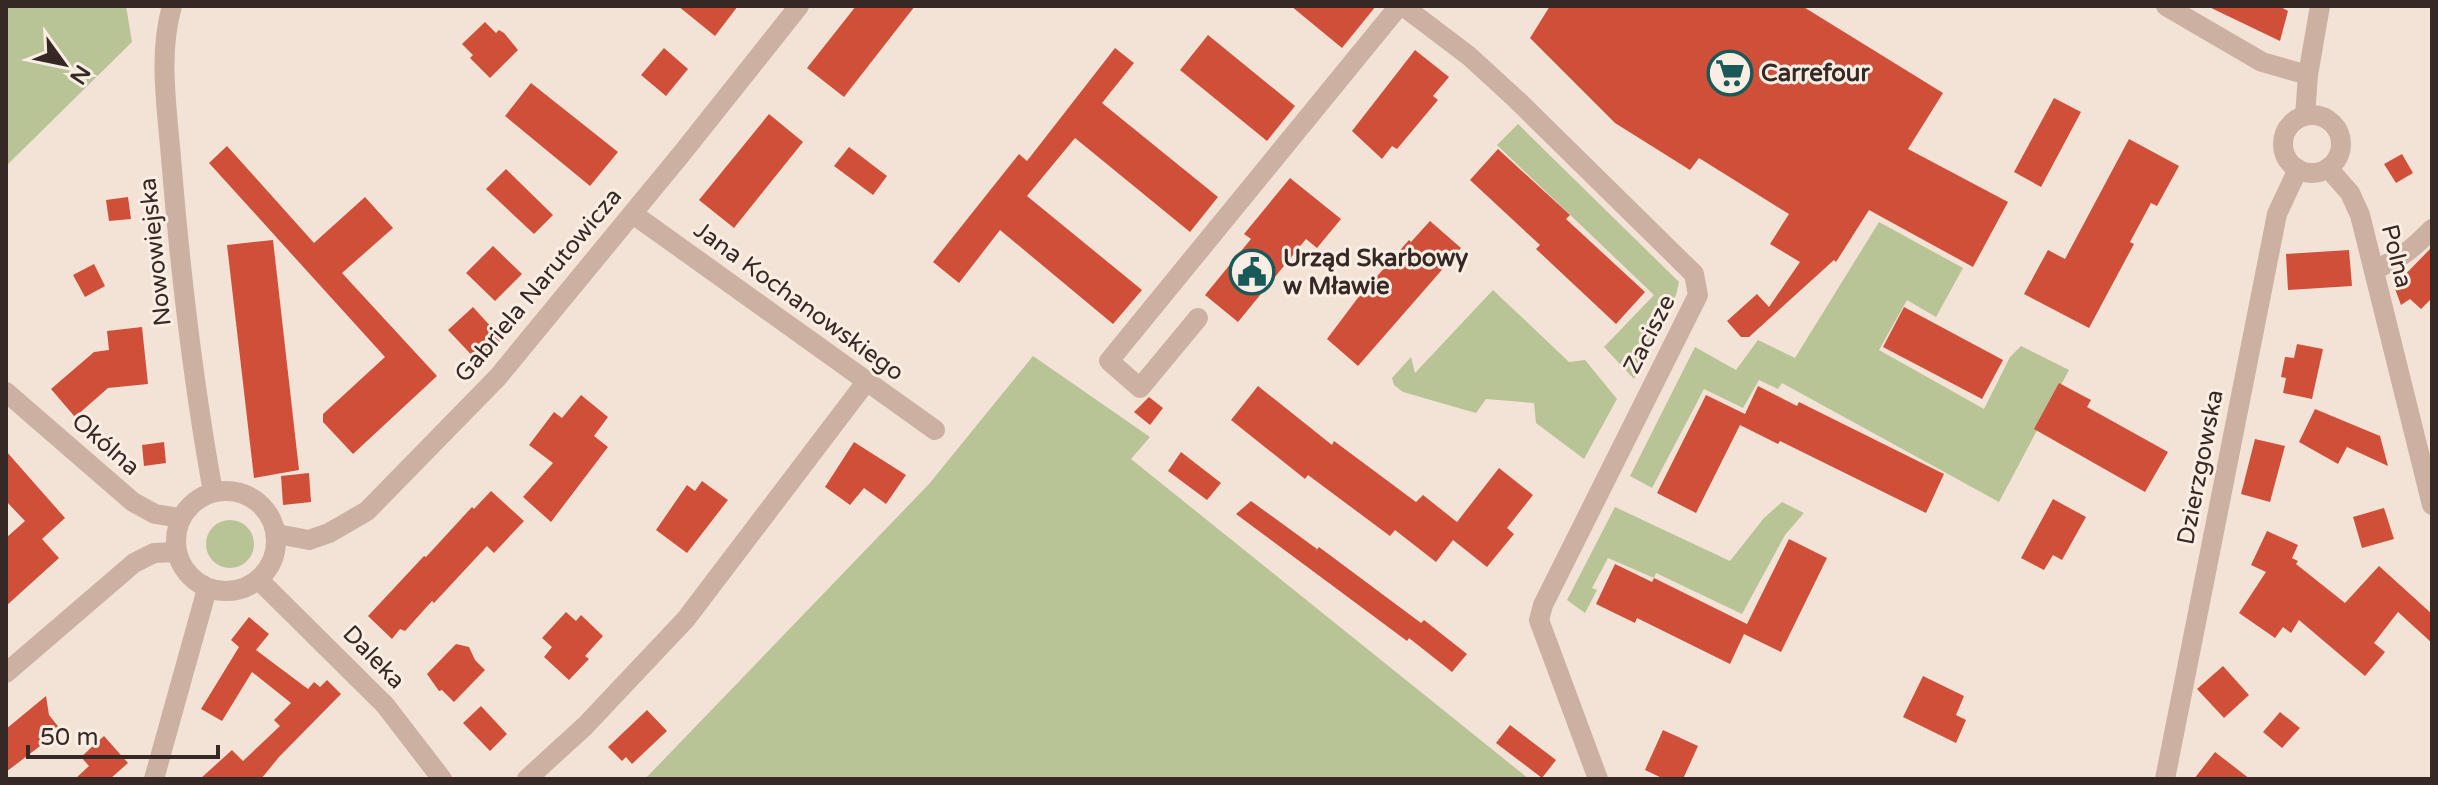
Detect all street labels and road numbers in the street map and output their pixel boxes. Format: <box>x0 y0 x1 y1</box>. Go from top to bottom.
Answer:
street label: Nowowiejska <box>133 176 178 328</box>
street label: Gabriela Narutowicza <box>449 182 628 388</box>
street label: Jana Kochanowskiego <box>688 215 909 387</box>
street label: Polna <box>2375 221 2418 291</box>
street label: Zacisze <box>1617 290 1682 379</box>
street label: Dzierzgowska <box>2171 387 2230 547</box>
street label: Okólna <box>66 407 146 482</box>
street label: Daleka <box>336 620 411 695</box>

